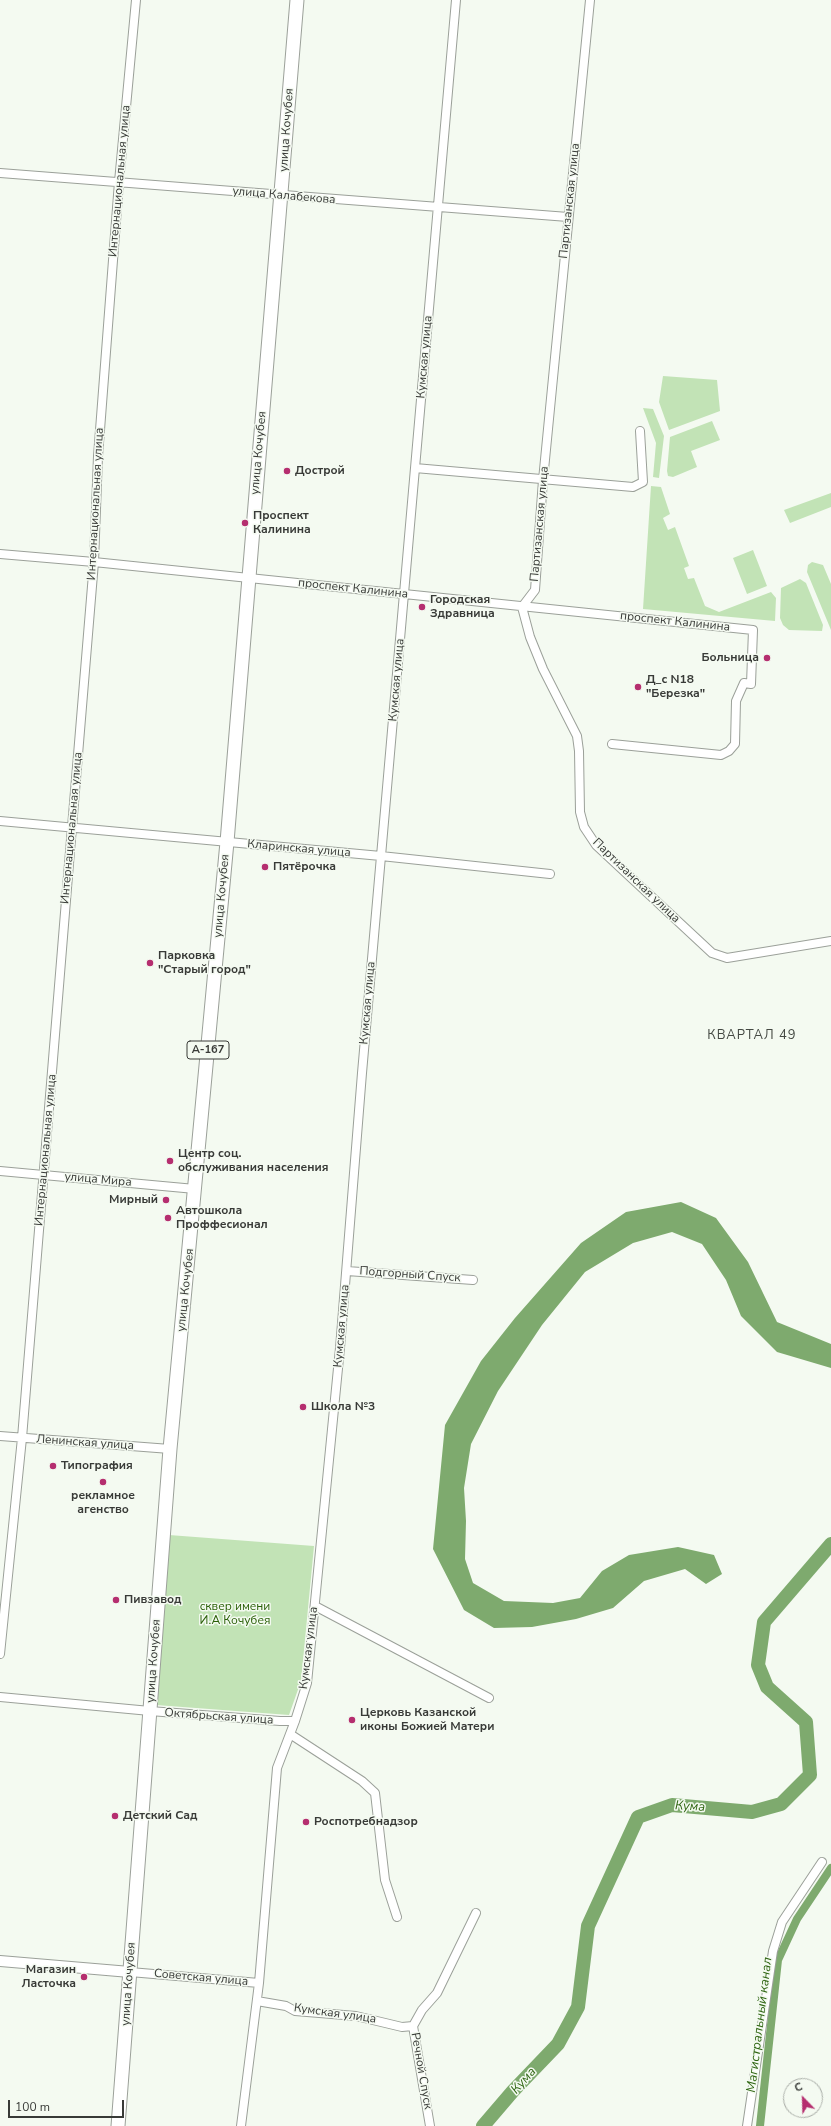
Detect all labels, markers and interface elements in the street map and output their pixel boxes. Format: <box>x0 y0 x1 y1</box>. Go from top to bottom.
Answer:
street label: улица Кочубея <box>277 88 297 172</box>
street label: Интернациональная улица <box>106 104 134 258</box>
street label: Партизанская улица <box>557 143 583 259</box>
street label: улица Калабекова <box>232 184 336 208</box>
street label: Кумская улица <box>414 315 436 399</box>
street label: улица Кочубея <box>248 411 270 495</box>
street label: Интернациональная улица <box>85 427 107 581</box>
place label: Дострой <box>295 464 345 478</box>
marker: Дострой <box>282 466 292 476</box>
street label: Партизанская улица <box>528 466 552 582</box>
place label: Проспект Калинина <box>253 509 311 537</box>
marker: Проспект Калинина <box>240 518 250 528</box>
street label: проспект Калинина <box>297 576 409 602</box>
place label: Городская Здравница <box>430 593 495 621</box>
marker: Городская Здравница <box>417 602 427 612</box>
street label: проспект Калинина <box>619 609 731 635</box>
street label: Кумская улица <box>386 638 408 722</box>
place label: Больница <box>701 651 759 665</box>
marker: Больница <box>762 653 772 663</box>
place label: Д_с N18 "Березка" <box>646 673 705 701</box>
marker: Д_с N18 "Березка" <box>633 682 643 692</box>
street label: Интернациональная улица <box>58 751 86 905</box>
street label: Партизанская улица <box>589 836 683 926</box>
street label: Кларинская улица <box>247 837 351 861</box>
street label: улица Кочубея <box>211 854 233 938</box>
place label: Пятёрочка <box>273 860 336 874</box>
marker: Пятёрочка <box>260 862 270 872</box>
place label: Парковка "Старый город" <box>158 949 251 977</box>
marker: Парковка "Старый город" <box>145 958 155 968</box>
street label: Кумская улица <box>357 961 379 1045</box>
district label: КВАРТАЛ 49 <box>707 1028 797 1044</box>
road number: А-167 <box>187 1041 229 1059</box>
street label: Интернациональная улица <box>32 1073 60 1227</box>
place label: Центр соц. обслуживания населения <box>178 1147 329 1175</box>
marker: Центр соц. обслуживания населения <box>165 1156 175 1166</box>
street label: улица Мира <box>64 1170 132 1190</box>
place label: Мирный <box>109 1193 158 1207</box>
marker: Мирный <box>161 1195 171 1205</box>
place label: Автошкола Проффесионал <box>176 1204 268 1232</box>
marker: Автошкола Проффесионал <box>163 1213 173 1223</box>
street label: улица Кочубея <box>174 1248 198 1332</box>
street label: Подгорный Спуск <box>359 1264 461 1286</box>
street label: Кумская улица <box>331 1284 353 1368</box>
place label: Школа №3 <box>311 1400 375 1414</box>
marker: Школа №3 <box>298 1402 308 1412</box>
street label: Ленинская улица <box>36 1432 134 1454</box>
place label: Типография <box>61 1459 133 1473</box>
marker: Типография <box>48 1461 58 1471</box>
marker: рекламное агенство <box>98 1477 108 1487</box>
place label: рекламное агенство <box>71 1489 135 1517</box>
place label: Пивзавод <box>124 1593 182 1607</box>
marker: Пивзавод <box>111 1595 121 1605</box>
park label: сквер имени И.А Кочубея <box>200 1600 270 1628</box>
street label: Кумская улица <box>297 1606 321 1690</box>
street label: улица Кочубея <box>144 1619 164 1703</box>
street label: Октябрьская улица <box>164 1706 274 1728</box>
place label: Церковь Казанской иконы Божией Матери <box>360 1706 494 1734</box>
marker: Церковь Казанской иконы Божией Матери <box>347 1715 357 1725</box>
water label: Кума <box>674 1798 706 1816</box>
place label: Детский Сад <box>123 1809 197 1823</box>
marker: Детский Сад <box>110 1811 120 1821</box>
place label: Роспотребнадзор <box>314 1815 418 1829</box>
marker: Роспотребнадзор <box>301 1817 311 1827</box>
street label: улица Кочубея <box>119 1942 139 2026</box>
water label: Магистральный канал <box>744 1956 776 2094</box>
place label: Магазин Ласточка <box>21 1963 76 1991</box>
street label: Советская улица <box>153 1967 249 1989</box>
marker: Магазин Ласточка <box>79 1972 89 1982</box>
street label: Кумская улица <box>293 2001 377 2027</box>
street label: Речной Спуск <box>407 2031 435 2111</box>
water label: Кума <box>508 2064 540 2098</box>
north arrow <box>783 2078 823 2118</box>
text: С <box>792 2079 805 2096</box>
scale bar <box>10 2092 126 2118</box>
text: 100 m <box>15 2099 50 2115</box>

